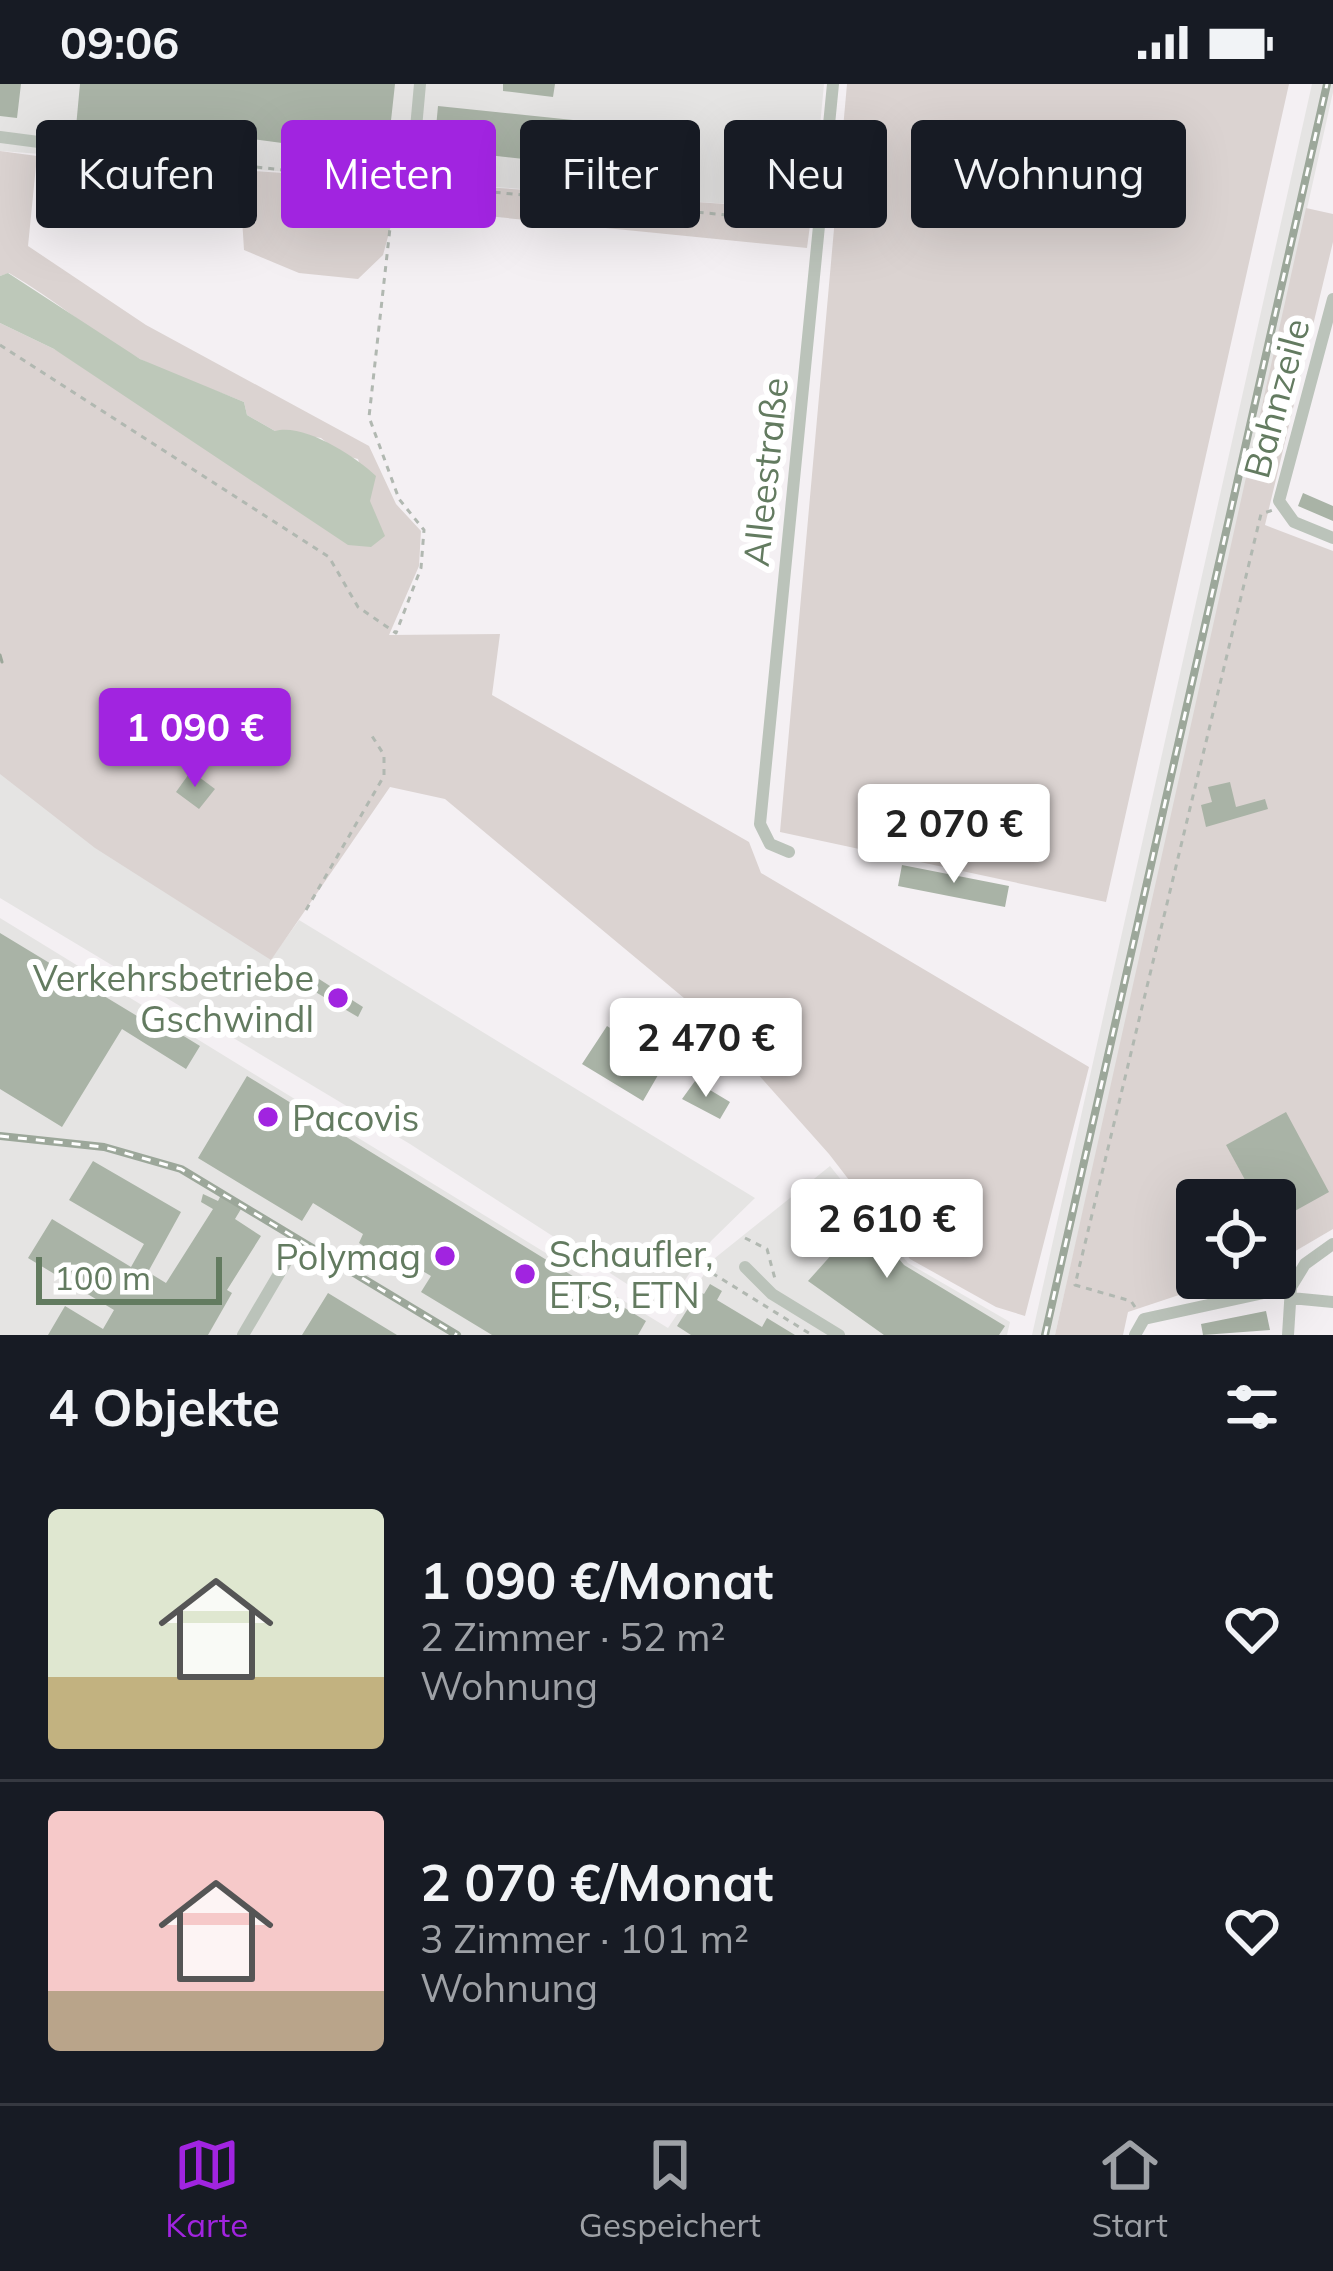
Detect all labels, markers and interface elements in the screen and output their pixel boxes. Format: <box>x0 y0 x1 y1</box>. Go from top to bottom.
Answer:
text: 09:06 <box>60 14 179 70</box>
chip: Kaufen <box>36 120 257 228</box>
chip: Mieten <box>281 120 496 228</box>
chip: Filter <box>520 120 700 228</box>
chip: Neu <box>724 120 887 228</box>
chip: Wohnung <box>911 120 1186 228</box>
street label: Bahnzeile <box>1233 313 1319 483</box>
street label: Alleestraße <box>733 375 797 569</box>
pin: 1 090 € <box>84 688 306 790</box>
text: 1 090 € <box>126 702 264 751</box>
pin: 2 070 € <box>843 784 1065 886</box>
text: 2 070 € <box>885 798 1023 847</box>
place label: Verkehrsbetriebe Gschwindl <box>33 955 314 1041</box>
marker: Verkehrsbetriebe Gschwindl <box>325 985 351 1011</box>
pin: 2 470 € <box>595 998 817 1100</box>
text: 2 470 € <box>637 1012 775 1061</box>
place label: Pacovis <box>292 1095 419 1140</box>
marker: Pacovis <box>255 1104 281 1130</box>
pin: 2 610 € <box>776 1179 998 1281</box>
map controls <box>1176 1179 1296 1299</box>
button: locate <box>1176 1179 1296 1299</box>
text: 2 610 € <box>818 1193 956 1242</box>
place label: Schaufler, ETS, ETN <box>549 1231 714 1317</box>
place label: Polymag <box>275 1234 421 1279</box>
marker: Polymag <box>432 1243 458 1269</box>
scale bar <box>36 1251 222 1304</box>
text: 100 m <box>54 1257 151 1298</box>
marker: Schaufler, ETS, ETN <box>512 1261 538 1287</box>
icon: filters <box>1219 1374 1285 1440</box>
text: 4 Objekte <box>48 1375 280 1439</box>
text: 1 090 €/Monat <box>420 1548 773 1612</box>
icon: home <box>144 1557 288 1701</box>
icon: heart <box>1219 1596 1285 1662</box>
text: 2 Zimmer · 52 m² <box>420 1612 725 1661</box>
text: Wohnung <box>420 1661 598 1710</box>
text: 2 070 €/Monat <box>420 1850 773 1914</box>
icon: home <box>144 1859 288 2003</box>
icon: heart <box>1219 1898 1285 1964</box>
text: 3 Zimmer · 101 m² <box>420 1914 749 1963</box>
text: Wohnung <box>420 1963 598 2012</box>
tab: Karte <box>165 2132 248 2245</box>
tab: Gespeichert <box>579 2132 761 2245</box>
tab: Start <box>1091 2132 1168 2245</box>

